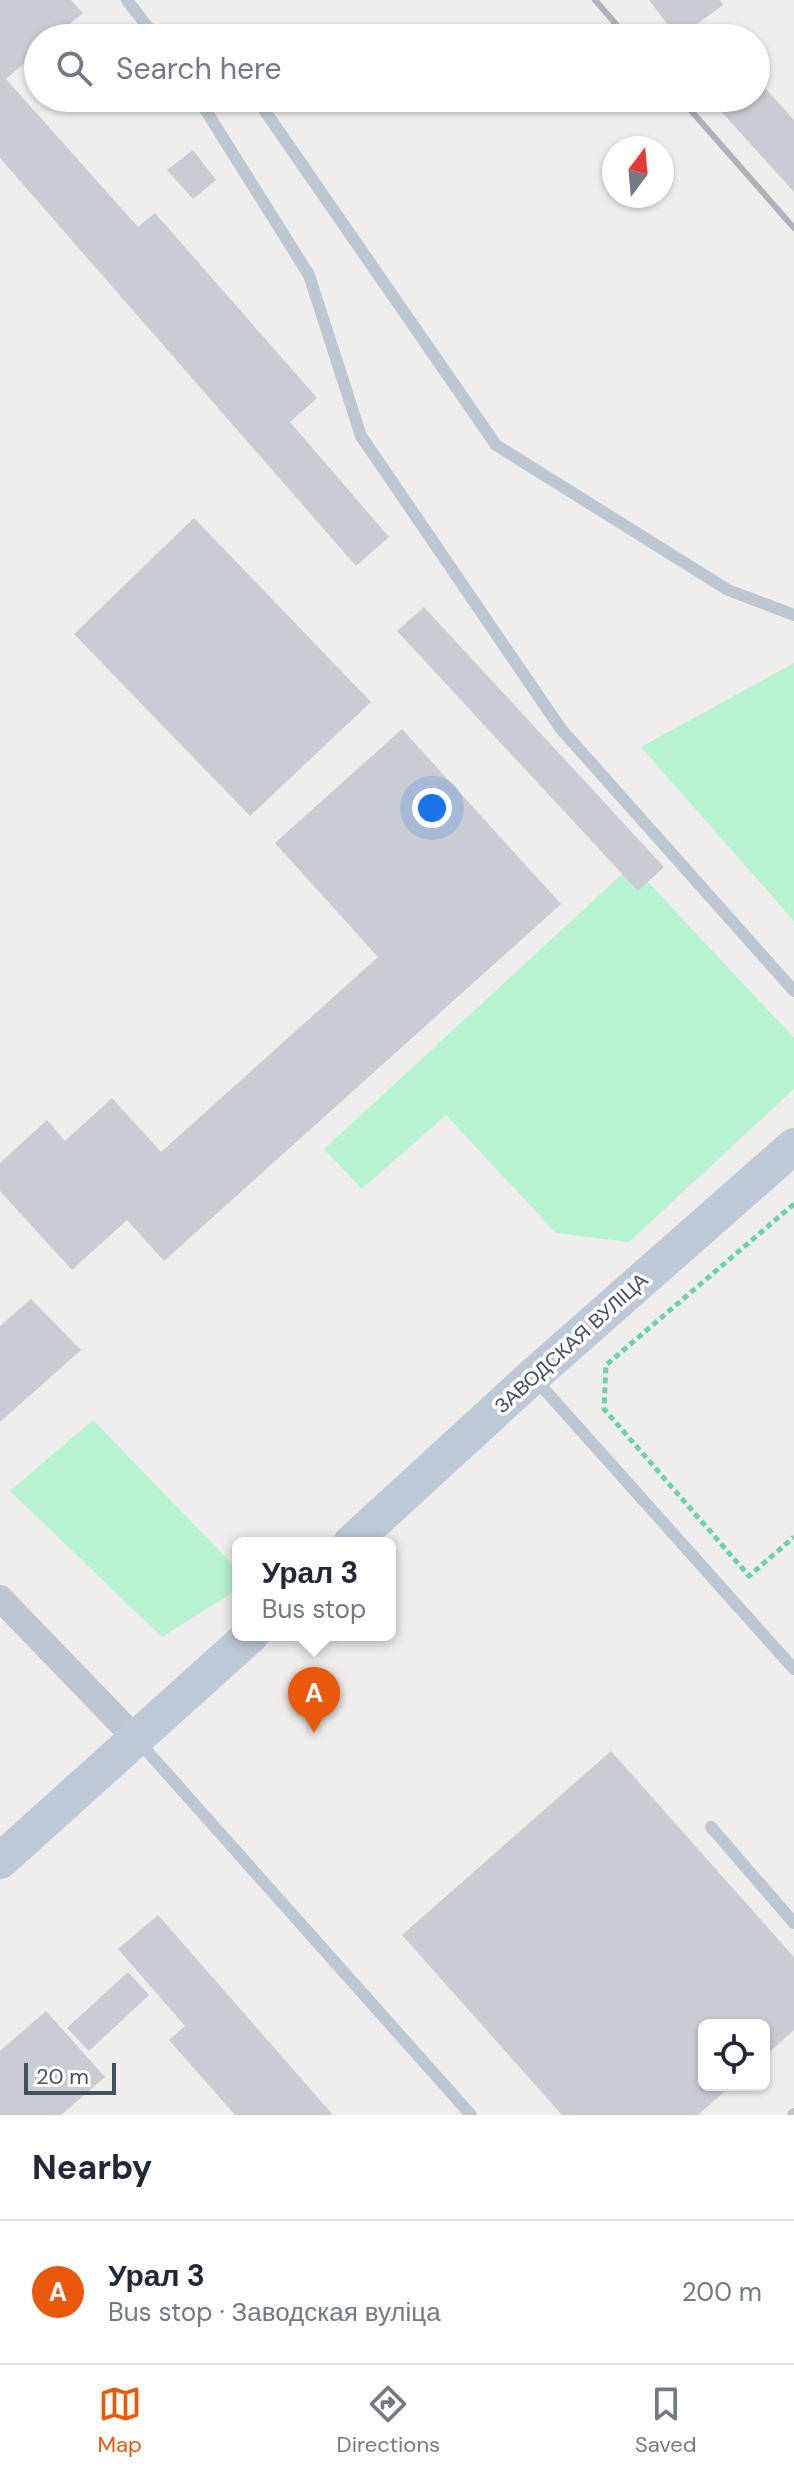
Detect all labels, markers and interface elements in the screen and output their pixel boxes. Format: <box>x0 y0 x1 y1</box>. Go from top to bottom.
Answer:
search box <box>24 24 770 112</box>
icon: search <box>52 46 96 90</box>
text: Search here <box>116 49 282 88</box>
north arrow <box>602 136 674 208</box>
your location <box>412 788 452 828</box>
street label: ЗАВОДСКАЯ ВУЛІЦА <box>489 1267 654 1419</box>
popup <box>232 1537 396 1641</box>
text: Урал 3 <box>262 1553 358 1592</box>
text: Bus stop <box>262 1592 366 1626</box>
pin: A <box>288 1667 340 1733</box>
map controls <box>698 2019 770 2091</box>
button: locate <box>698 2019 770 2091</box>
scale bar <box>24 2059 116 2095</box>
text: 20 m <box>36 2062 89 2091</box>
text: Nearby <box>32 2145 152 2190</box>
text: Урал 3 <box>108 2256 205 2295</box>
text: A <box>49 2275 67 2309</box>
text: 200 m <box>682 2275 762 2309</box>
text: Bus stop · Заводская вуліца <box>108 2295 441 2329</box>
tab: Map <box>97 2382 142 2459</box>
tab: Directions <box>337 2382 440 2459</box>
tab: Saved <box>635 2382 697 2459</box>

